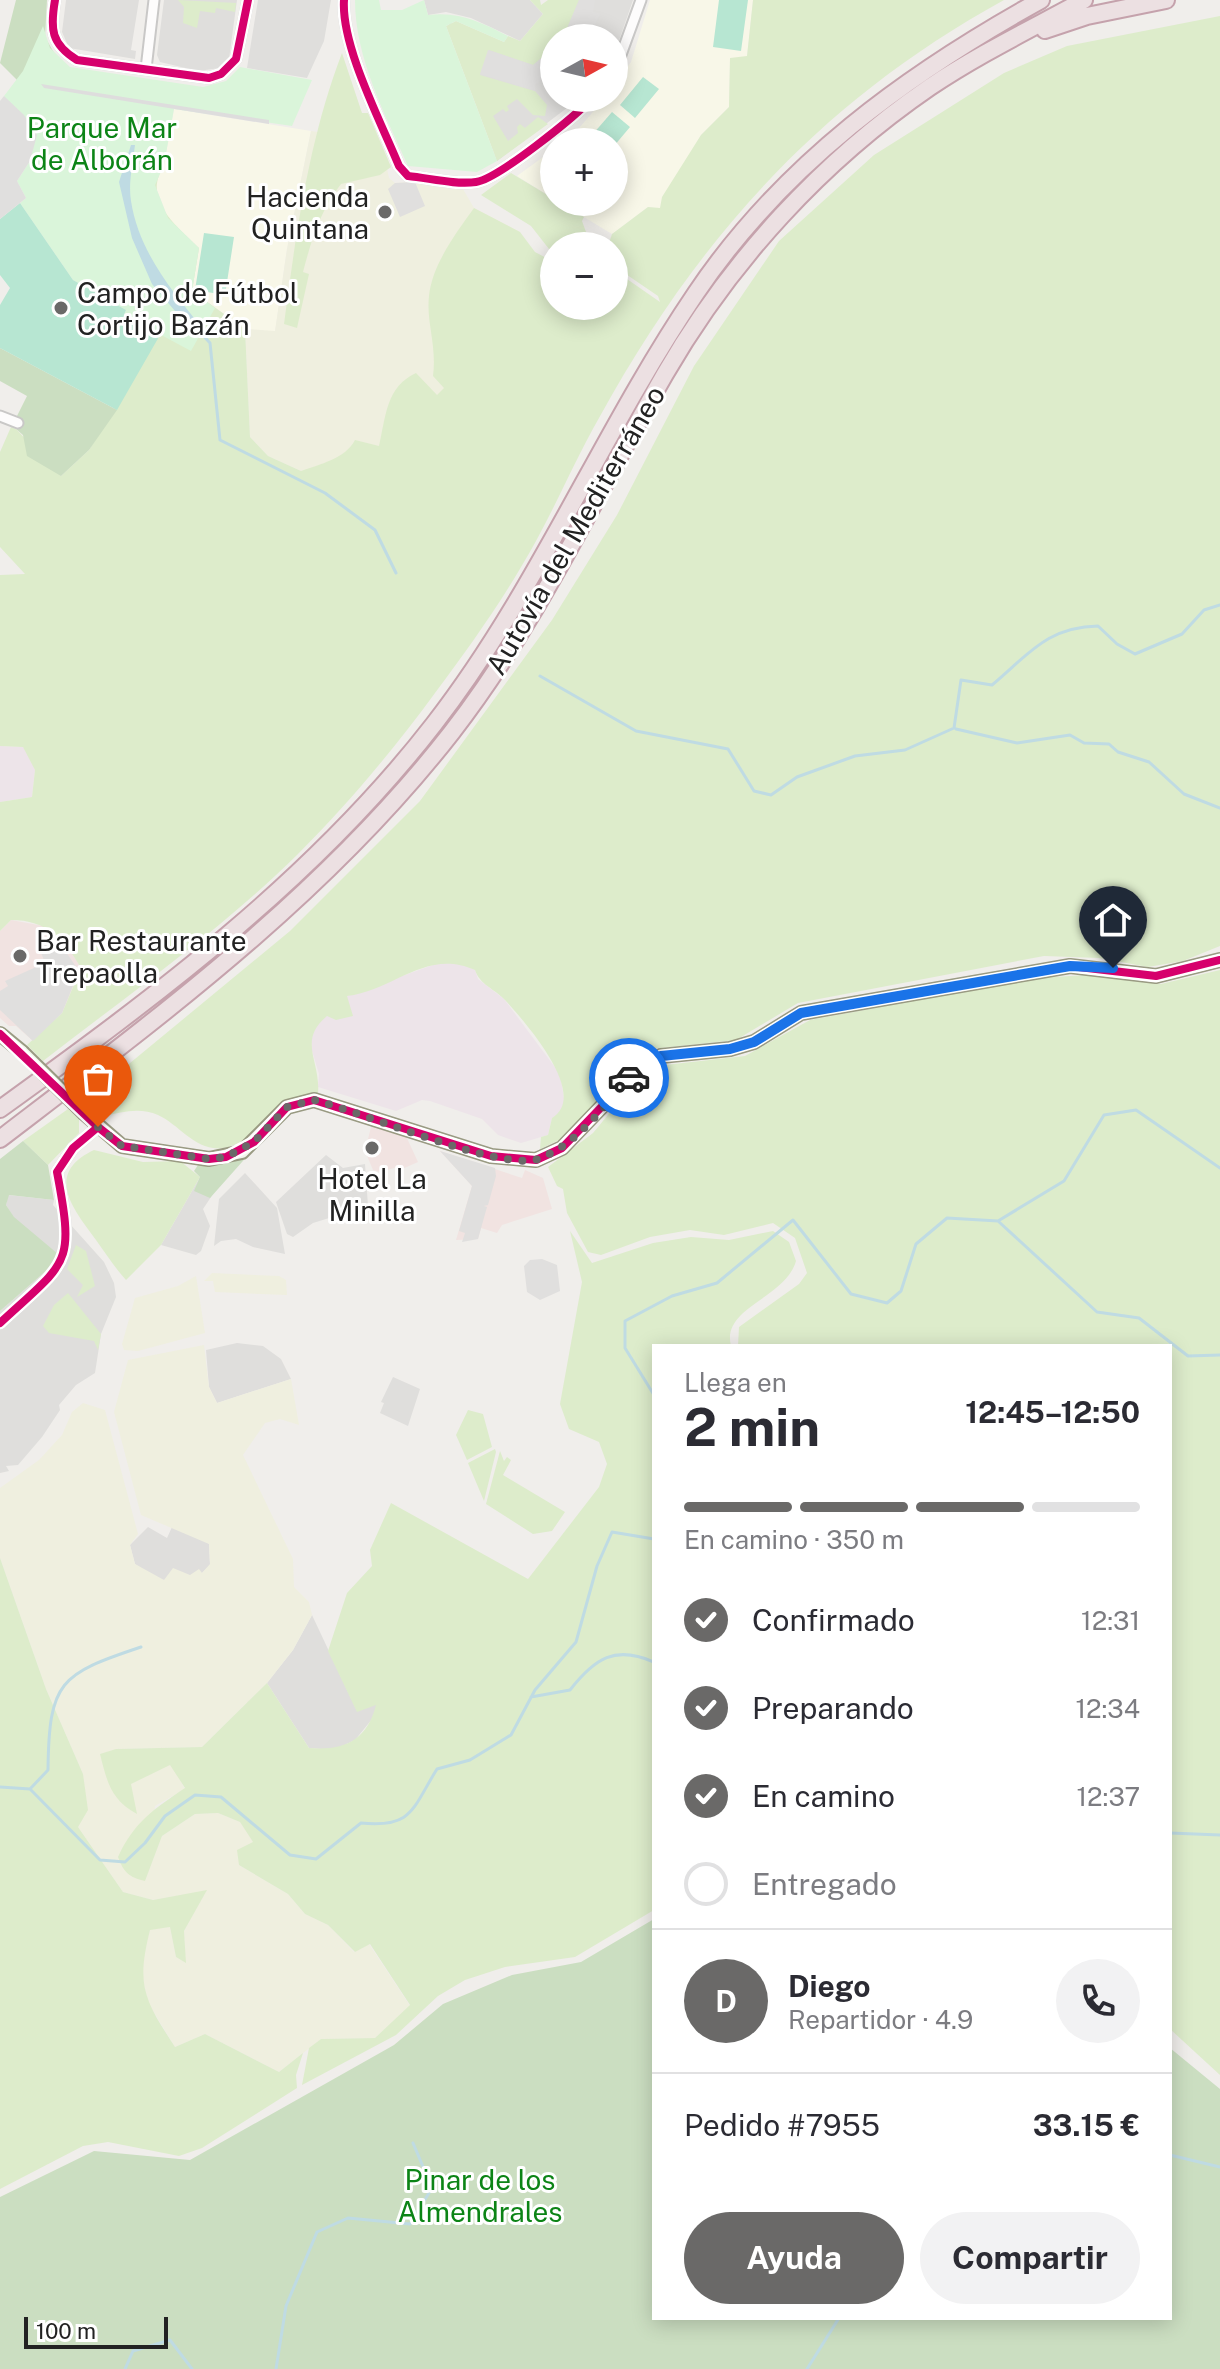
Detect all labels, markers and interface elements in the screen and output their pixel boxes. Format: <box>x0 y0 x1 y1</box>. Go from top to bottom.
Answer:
north arrow <box>540 24 628 112</box>
map controls <box>540 24 628 320</box>
park label: Parque Mar de Alborán <box>27 111 177 176</box>
button: + <box>540 128 628 216</box>
place label: Hacienda Quintana <box>246 180 369 245</box>
marker: Hacienda Quintana <box>376 203 394 221</box>
button: − <box>540 232 628 320</box>
place label: Campo de Fútbol Cortijo Bazán <box>77 276 298 341</box>
marker: Campo de Fútbol Cortijo Bazán <box>52 299 70 317</box>
street label: Autovía del Mediterráneo <box>479 380 671 680</box>
pin <box>1079 886 1147 968</box>
icon: home <box>1091 898 1135 942</box>
place label: Bar Restaurante Trepaolla <box>36 924 247 989</box>
marker: Bar Restaurante Trepaolla <box>11 947 29 965</box>
courier <box>589 1038 669 1118</box>
pin <box>64 1045 132 1127</box>
icon: car <box>607 1056 651 1100</box>
icon: bag <box>76 1057 120 1101</box>
marker: Hotel La Minilla <box>363 1139 381 1157</box>
place label: Hotel La Minilla <box>317 1162 427 1227</box>
text: Llega en <box>684 1367 787 1398</box>
text: 12:45–12:50 <box>965 1394 1140 1430</box>
text: 2 min <box>684 1397 820 1458</box>
text: En camino · 350 m <box>684 1524 904 1555</box>
icon: check <box>684 1598 728 1642</box>
text: Confirmado <box>752 1602 915 1638</box>
text: 12:31 <box>1081 1605 1140 1636</box>
icon: check <box>684 1686 728 1730</box>
text: Preparando <box>752 1690 914 1726</box>
text: 12:34 <box>1075 1693 1140 1724</box>
icon: check <box>684 1774 728 1818</box>
text: En camino <box>752 1778 895 1814</box>
text: 12:37 <box>1077 1781 1140 1812</box>
text: Entregado <box>752 1866 897 1902</box>
button: phone <box>1056 1959 1140 2043</box>
text: Diego <box>788 1968 870 2004</box>
text: D <box>715 1983 737 2019</box>
text: Repartidor · 4.9 <box>788 2004 973 2035</box>
text: Pedido #7955 <box>684 2107 880 2143</box>
text: 33.15 € <box>1033 2107 1140 2143</box>
park label: Pinar de los Almendrales <box>398 2163 563 2228</box>
button: Ayuda <box>684 2212 904 2304</box>
button: Compartir <box>920 2212 1140 2304</box>
scale bar <box>24 2313 168 2349</box>
text: 100 m <box>36 2318 96 2344</box>

